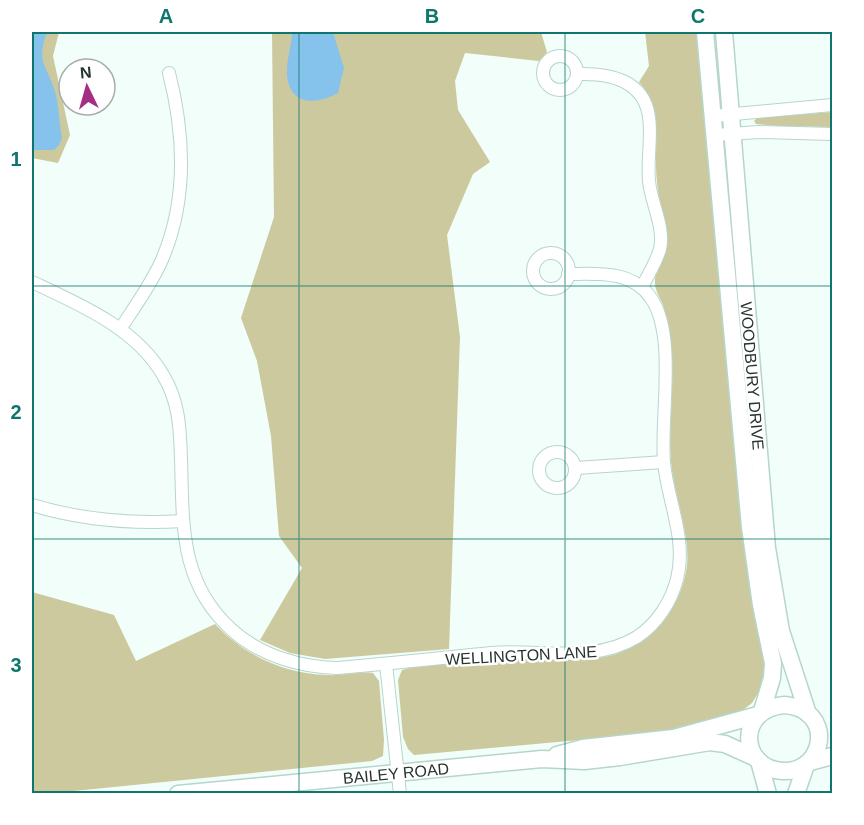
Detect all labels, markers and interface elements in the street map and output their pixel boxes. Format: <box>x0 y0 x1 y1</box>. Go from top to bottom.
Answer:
text: A <box>159 5 173 27</box>
text: B <box>425 5 439 27</box>
text: C <box>691 5 705 27</box>
north arrow <box>57 57 117 117</box>
text: N <box>79 64 92 82</box>
text: 1 <box>10 148 22 170</box>
street label: WOODBURY DRIVE <box>738 301 767 451</box>
text: 2 <box>10 401 22 423</box>
street label: WELLINGTON LANE <box>445 643 597 668</box>
text: 3 <box>10 654 22 676</box>
street label: BAILEY ROAD <box>342 760 450 787</box>

